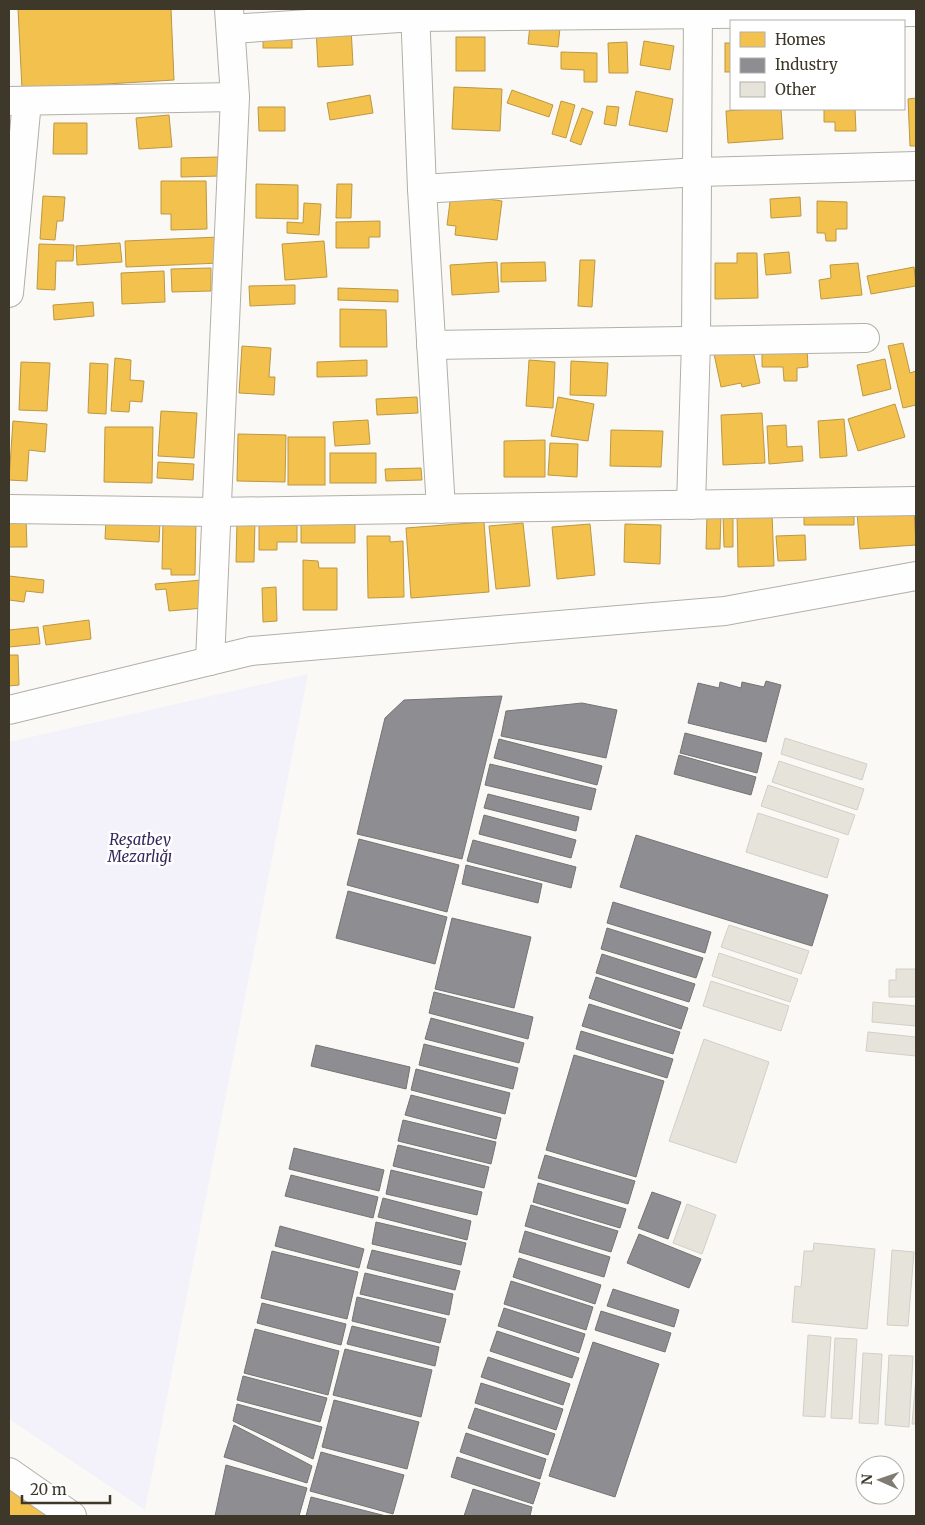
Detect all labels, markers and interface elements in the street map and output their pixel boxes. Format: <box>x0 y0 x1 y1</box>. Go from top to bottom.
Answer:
legend <box>730 20 905 110</box>
text: Homes <box>775 30 826 49</box>
text: Industry <box>775 55 838 74</box>
text: Other <box>775 80 817 99</box>
park label: Reşatbey Mezarlığı <box>107 830 172 866</box>
north arrow <box>855 1455 905 1505</box>
scale bar <box>22 1472 110 1504</box>
text: N <box>858 1474 876 1485</box>
text: 20 m <box>30 1480 67 1499</box>

